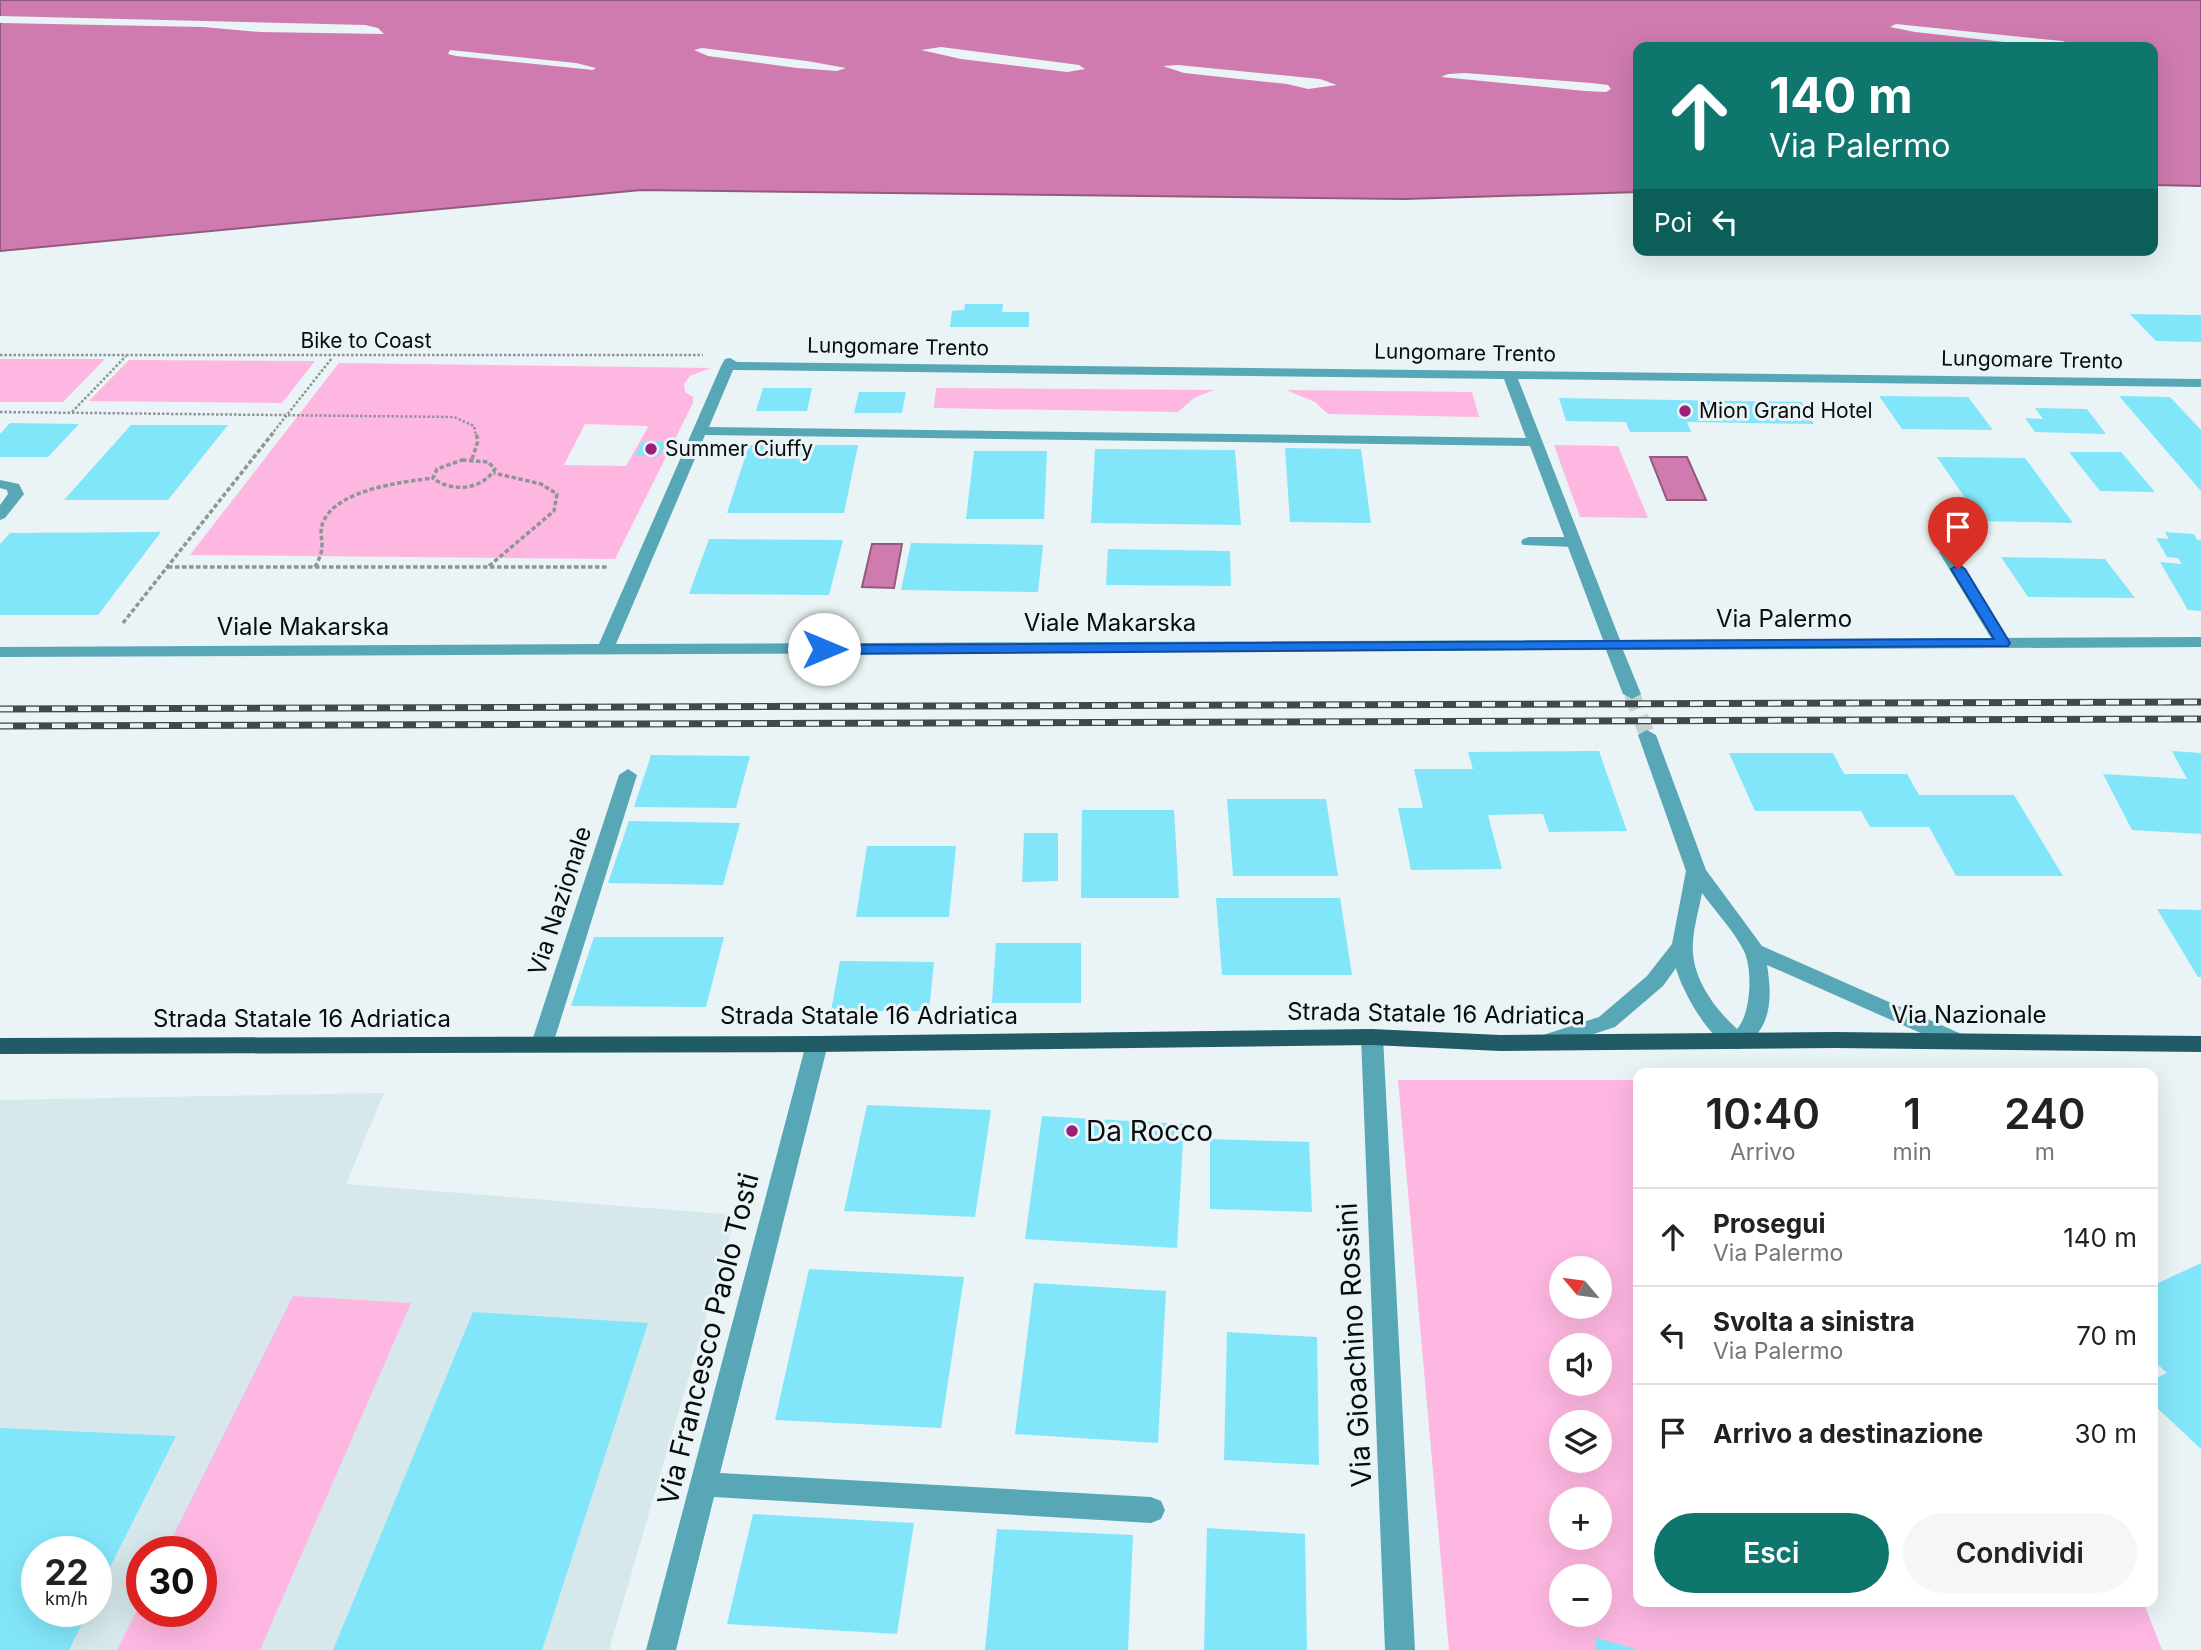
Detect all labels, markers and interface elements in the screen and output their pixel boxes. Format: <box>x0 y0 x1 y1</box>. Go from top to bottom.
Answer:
text: 140 m <box>1769 66 1913 125</box>
icon: ahead <box>1654 70 1745 161</box>
text: Via Palermo <box>1769 126 1950 165</box>
icon: left <box>1706 203 1744 241</box>
text: Poi <box>1654 207 1692 238</box>
street label: Bike to Coast <box>300 328 432 353</box>
street label: Lungomare Trento <box>807 332 989 361</box>
street label: Lungomare Trento <box>1374 338 1556 367</box>
street label: Lungomare Trento <box>1941 345 2123 374</box>
place label: Mion Grand Hotel <box>1699 398 1873 423</box>
marker: Mion Grand Hotel <box>1677 403 1693 419</box>
place label: Summer Ciuffy <box>665 436 813 461</box>
marker: Summer Ciuffy <box>643 441 659 457</box>
pin <box>1928 497 1988 569</box>
icon: arrive <box>1939 508 1977 546</box>
street label: Via Palermo <box>1716 604 1852 633</box>
street label: Viale Makarska <box>1024 608 1196 637</box>
street label: Viale Makarska <box>217 612 389 641</box>
position arrow <box>787 612 861 686</box>
street label: Via Nazionale <box>522 823 597 979</box>
street label: Strada Statale 16 Adriatica <box>1287 996 1585 1031</box>
street label: Via Nazionale <box>1891 1000 2047 1029</box>
street label: Strada Statale 16 Adriatica <box>720 1001 1018 1030</box>
street label: Strada Statale 16 Adriatica <box>153 1004 451 1033</box>
text: 10:40 <box>1705 1088 1820 1139</box>
text: 1 <box>1903 1088 1921 1139</box>
text: 240 <box>2004 1088 2086 1139</box>
place label: Da Rocco <box>1086 1114 1213 1148</box>
marker: Da Rocco <box>1064 1123 1080 1139</box>
text: Arrivo <box>1730 1138 1796 1166</box>
text: min <box>1893 1138 1932 1166</box>
text: m <box>2035 1138 2055 1166</box>
street label: Via Francesco Paolo Tosti <box>650 1169 766 1509</box>
street label: Via Gioachino Rossini <box>1330 1202 1378 1488</box>
text: Prosegui <box>1713 1208 1825 1239</box>
icon: ahead <box>1654 1218 1692 1256</box>
text: 140 m <box>2063 1222 2137 1253</box>
text: Via Palermo <box>1713 1239 1843 1267</box>
north arrow <box>1549 1256 1612 1320</box>
map controls <box>1549 1256 1612 1627</box>
text: Svolta a sinistra <box>1713 1306 1915 1337</box>
icon: left <box>1654 1316 1692 1354</box>
text: 70 m <box>2076 1320 2137 1351</box>
button: sound <box>1549 1333 1612 1396</box>
text: Via Palermo <box>1713 1337 1843 1365</box>
button: layers <box>1549 1410 1612 1473</box>
icon: arrive <box>1654 1414 1692 1452</box>
text: Arrivo a destinazione <box>1713 1418 1983 1449</box>
text: 30 m <box>2074 1418 2137 1449</box>
button: + <box>1549 1487 1612 1550</box>
button: Esci <box>1654 1513 1889 1593</box>
button: Condividi <box>1903 1513 2137 1593</box>
speed limit sign: 30 <box>126 1536 217 1627</box>
text: 22 <box>44 1551 89 1593</box>
button: − <box>1549 1564 1612 1627</box>
text: km/h <box>45 1588 88 1609</box>

